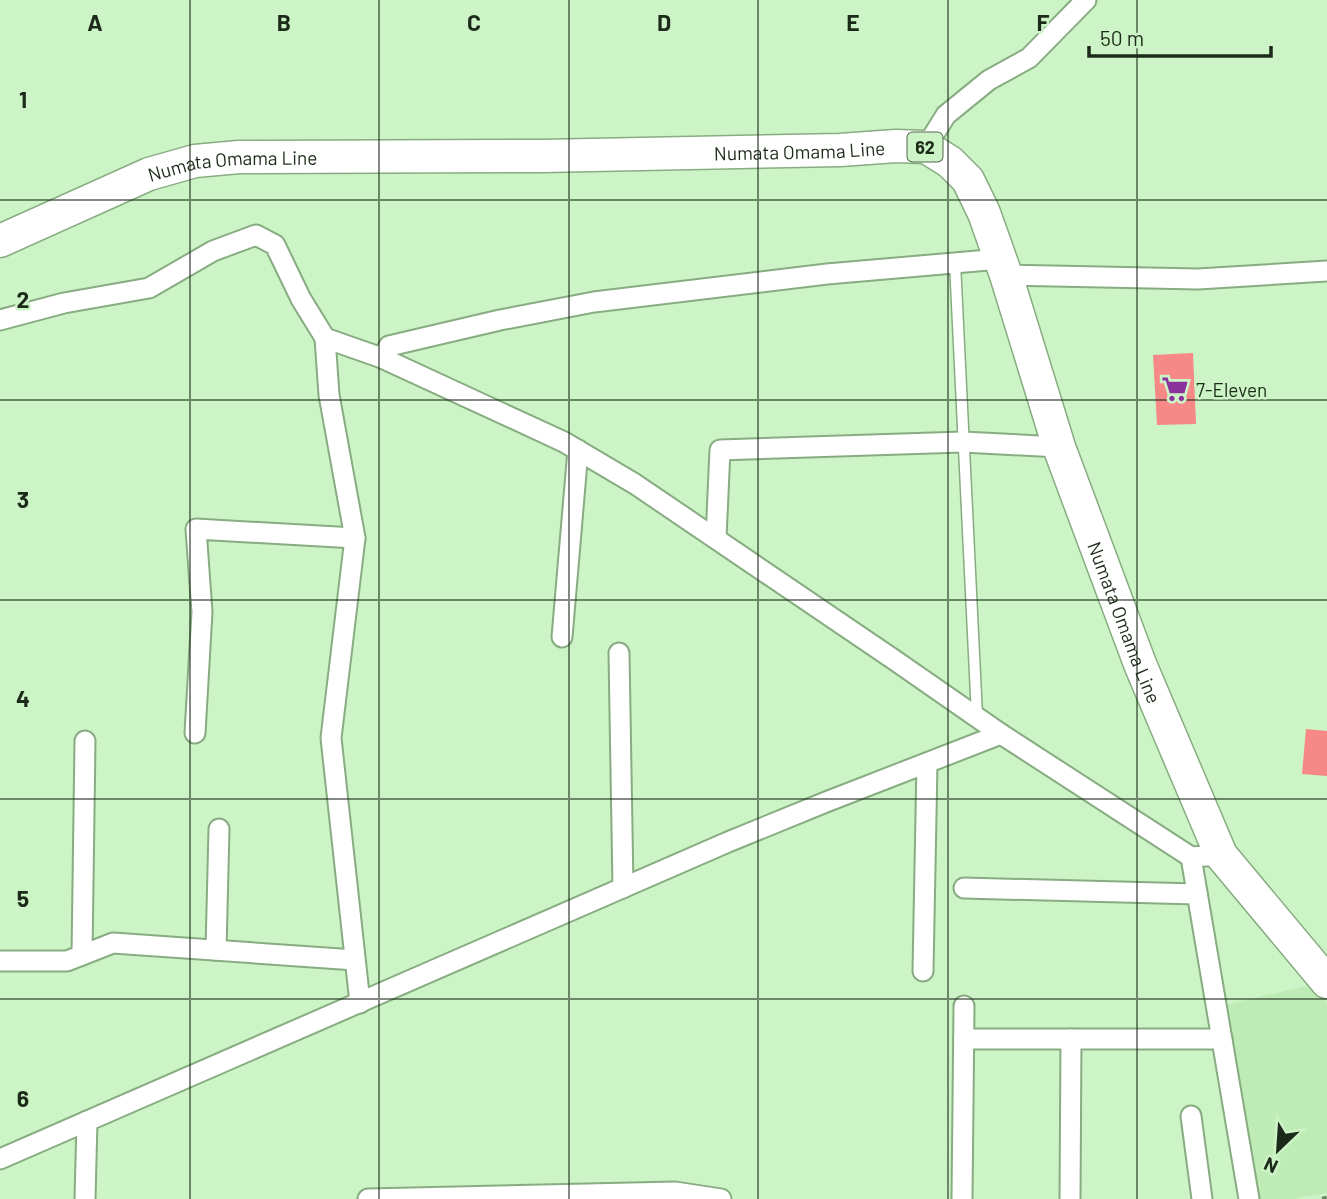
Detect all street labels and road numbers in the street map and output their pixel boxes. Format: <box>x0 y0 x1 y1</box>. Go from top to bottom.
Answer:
road number: 62 <box>908 132 942 162</box>
street label: Numata Omama Line <box>714 135 886 164</box>
street label: Numata Omama Line <box>145 145 317 185</box>
street label: Numata Omama Line <box>1084 538 1167 706</box>

